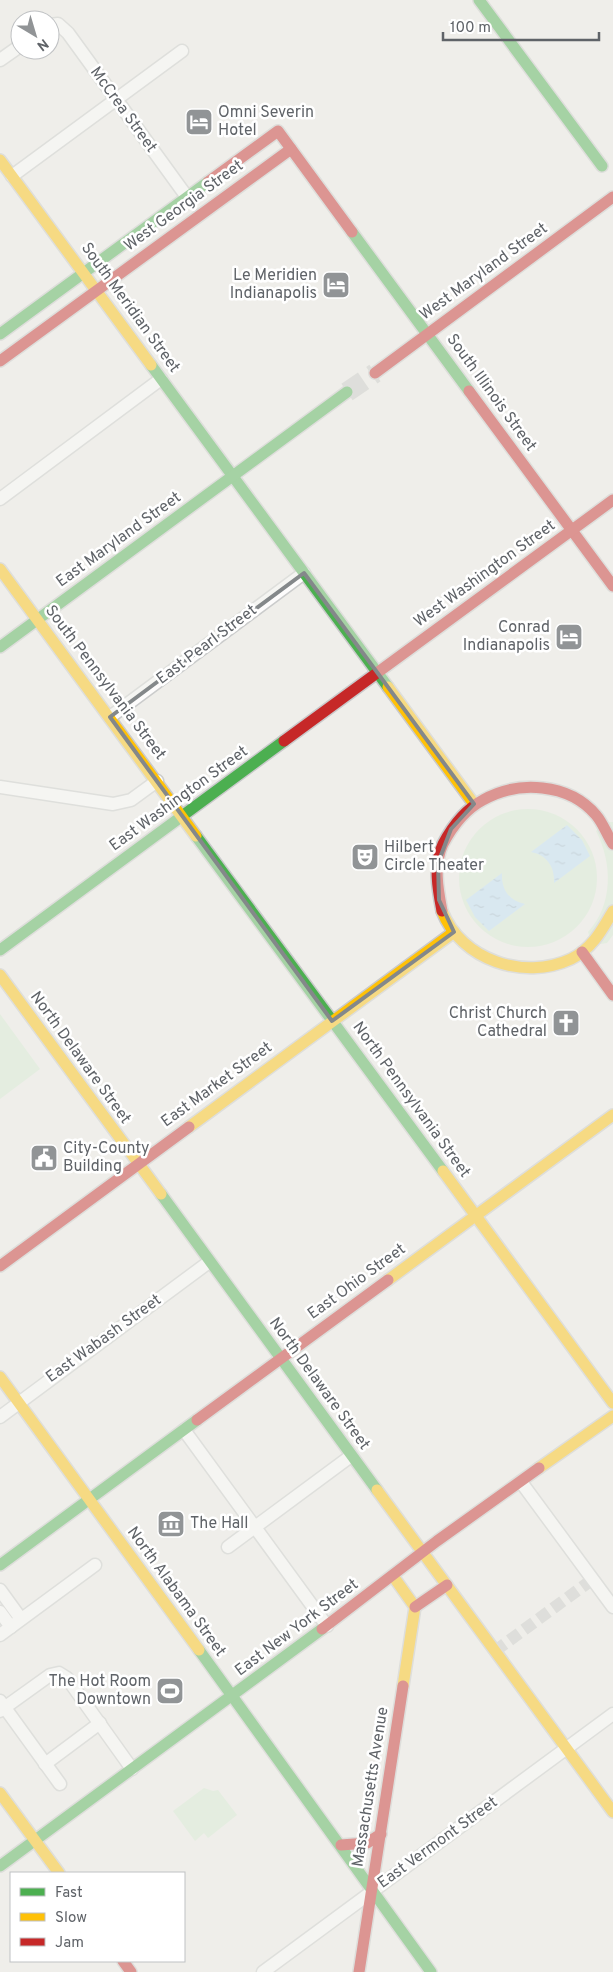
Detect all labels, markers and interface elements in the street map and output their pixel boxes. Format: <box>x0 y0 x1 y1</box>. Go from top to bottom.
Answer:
north arrow <box>10 10 60 60</box>
scale bar <box>443 10 599 42</box>
text: 100 m <box>450 19 491 38</box>
text: N <box>33 34 51 54</box>
street label: McCrea Street <box>85 63 161 157</box>
place label: Omni Severin Hotel <box>218 103 314 141</box>
hotel icon: Omni Severin Hotel <box>184 107 214 137</box>
street label: West Georgia Street <box>120 156 248 256</box>
street label: West Maryland Street <box>416 219 552 325</box>
street label: South Meridian Street <box>76 239 184 377</box>
place label: Le Meridien Indianapolis <box>230 266 317 304</box>
hotel icon: Le Meridien Indianapolis <box>321 270 351 300</box>
street label: South Illinois Street <box>442 330 540 456</box>
street label: East Maryland Street <box>53 488 185 592</box>
street label: West Washington Street <box>410 516 560 632</box>
street label: East Pearl Street <box>153 601 261 689</box>
street label: South Pennsylvania Street <box>40 602 170 764</box>
place label: Conrad Indianapolis <box>463 618 550 656</box>
hotel icon: Conrad Indianapolis <box>554 622 584 652</box>
street label: East Washington Street <box>106 742 252 856</box>
place label: Hilbert Circle Theater <box>384 838 484 876</box>
theatre icon: Hilbert Circle Theater <box>350 842 380 872</box>
street label: North Delaware Street <box>25 988 135 1128</box>
place label: Christ Church Cathedral <box>449 1004 547 1042</box>
church icon: Christ Church Cathedral <box>551 1008 581 1038</box>
street label: North Pennsylvania Street <box>348 1018 474 1182</box>
street label: East Market Street <box>158 1038 276 1132</box>
place label: City-County Building <box>63 1139 150 1177</box>
public building icon: City-County Building <box>29 1143 59 1173</box>
street label: East Ohio Street <box>304 1240 410 1324</box>
street label: East Wabash Street <box>42 1290 166 1388</box>
street label: North Delaware Street <box>264 1314 374 1454</box>
museum icon: The Hall <box>156 1509 186 1539</box>
place label: The Hall <box>190 1514 248 1534</box>
street label: North Alabama Street <box>122 1523 230 1661</box>
street label: East New York Street <box>231 1575 363 1681</box>
place label: The Hot Room Downtown <box>48 1672 151 1710</box>
sports icon: The Hot Room Downtown <box>155 1676 185 1706</box>
street label: Massachusetts Avenue <box>348 1705 394 1869</box>
street label: East Vermont Street <box>374 1793 502 1893</box>
legend <box>10 1872 185 1962</box>
text: Fast <box>55 1884 83 1903</box>
text: Slow <box>55 1909 87 1928</box>
text: Jam <box>55 1934 84 1953</box>

